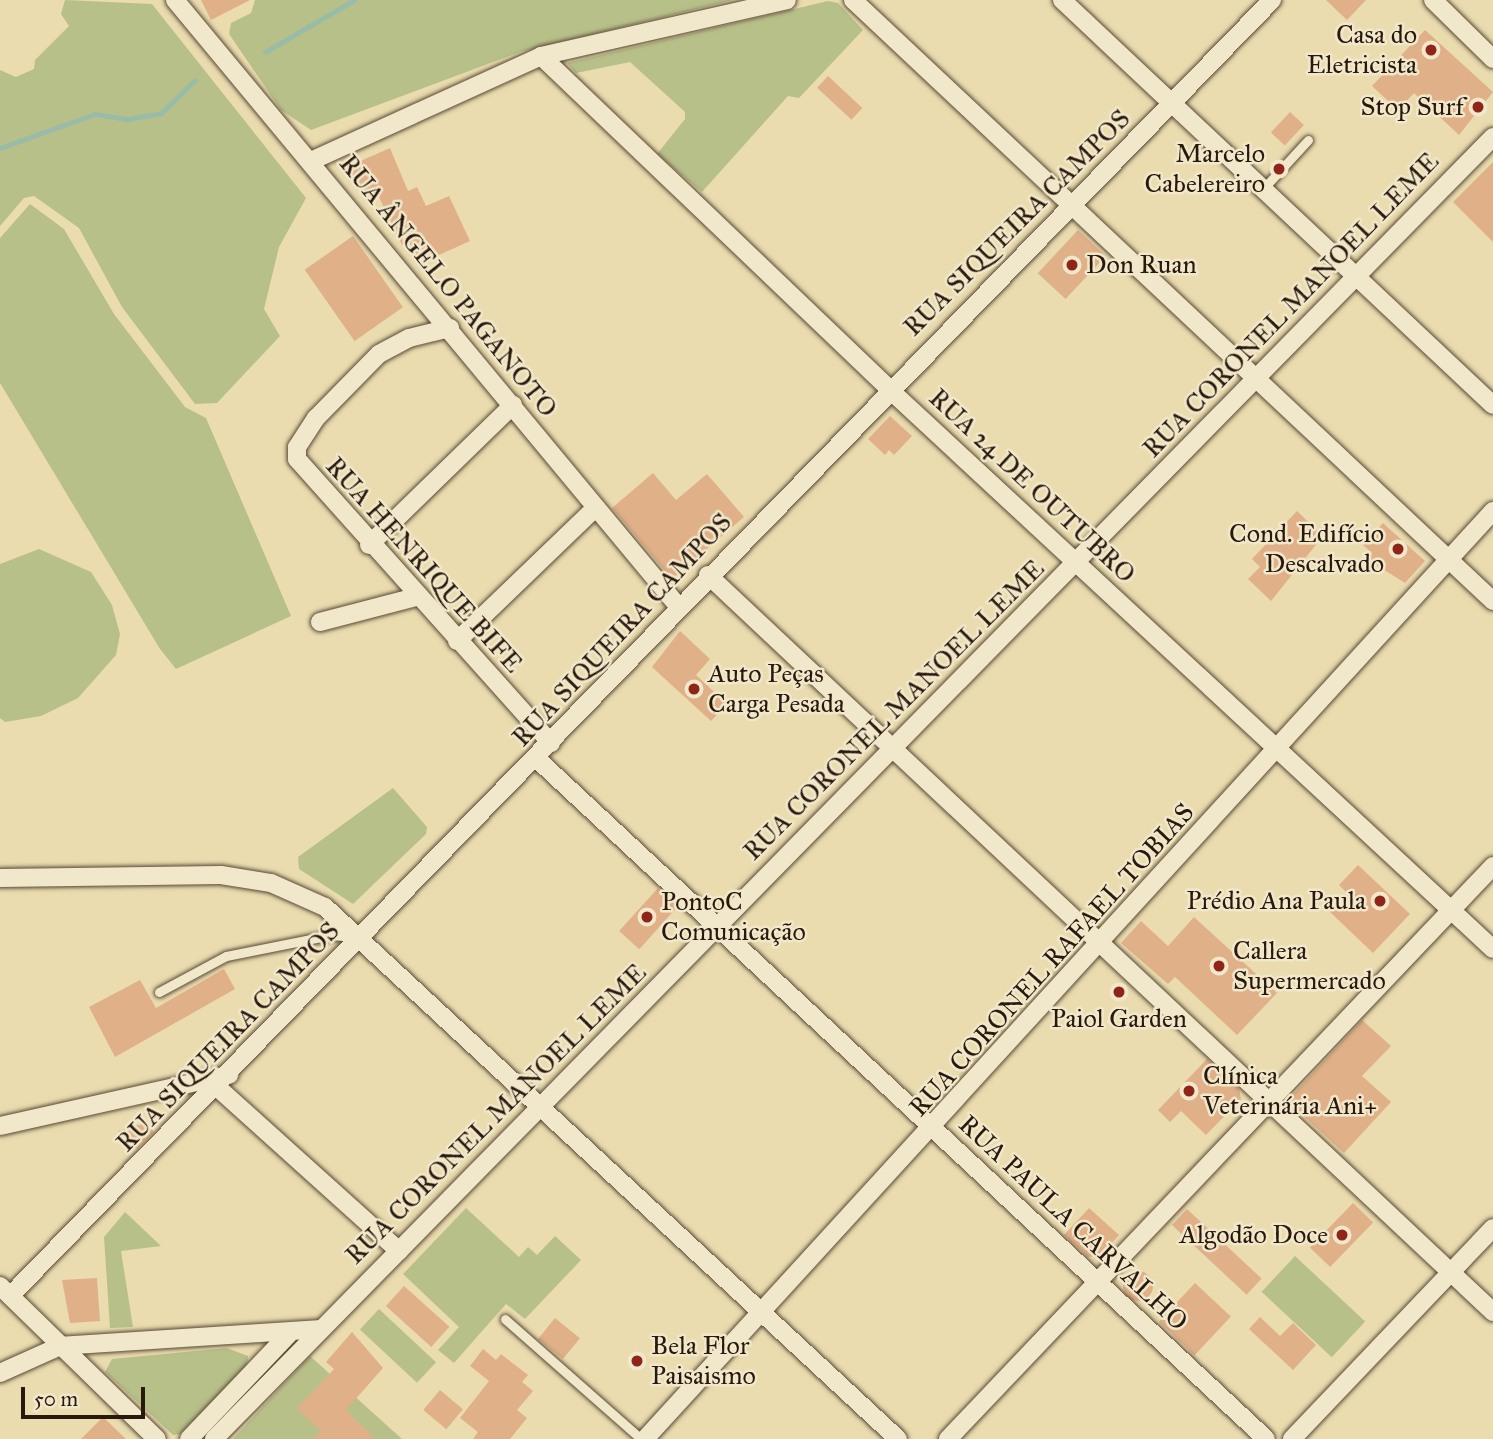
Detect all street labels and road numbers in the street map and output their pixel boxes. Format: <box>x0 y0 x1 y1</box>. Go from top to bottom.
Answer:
street label: RUA SIQUEIRA CAMPOS <box>897 103 1137 343</box>
street label: RUA CORONEL MANOEL LEME <box>1137 146 1445 464</box>
street label: RUA ÂNGELO PAGANOTO <box>333 149 563 423</box>
street label: RUA 24 DE OUTUBRO <box>922 382 1142 590</box>
street label: RUA HENRIQUE BIFE <box>319 451 529 679</box>
street label: RUA SIQUEIRA CAMPOS <box>506 507 738 753</box>
street label: RUA CORONEL MANOEL LEME <box>737 553 1051 867</box>
street label: RUA CORONEL RAFAEL TOBIAS <box>903 797 1201 1123</box>
street label: RUA SIQUEIRA CAMPOS <box>110 916 346 1158</box>
street label: RUA CORONEL MANOEL LEME <box>339 957 653 1271</box>
street label: RUA PAULA CARVALHO <box>952 1109 1194 1337</box>

